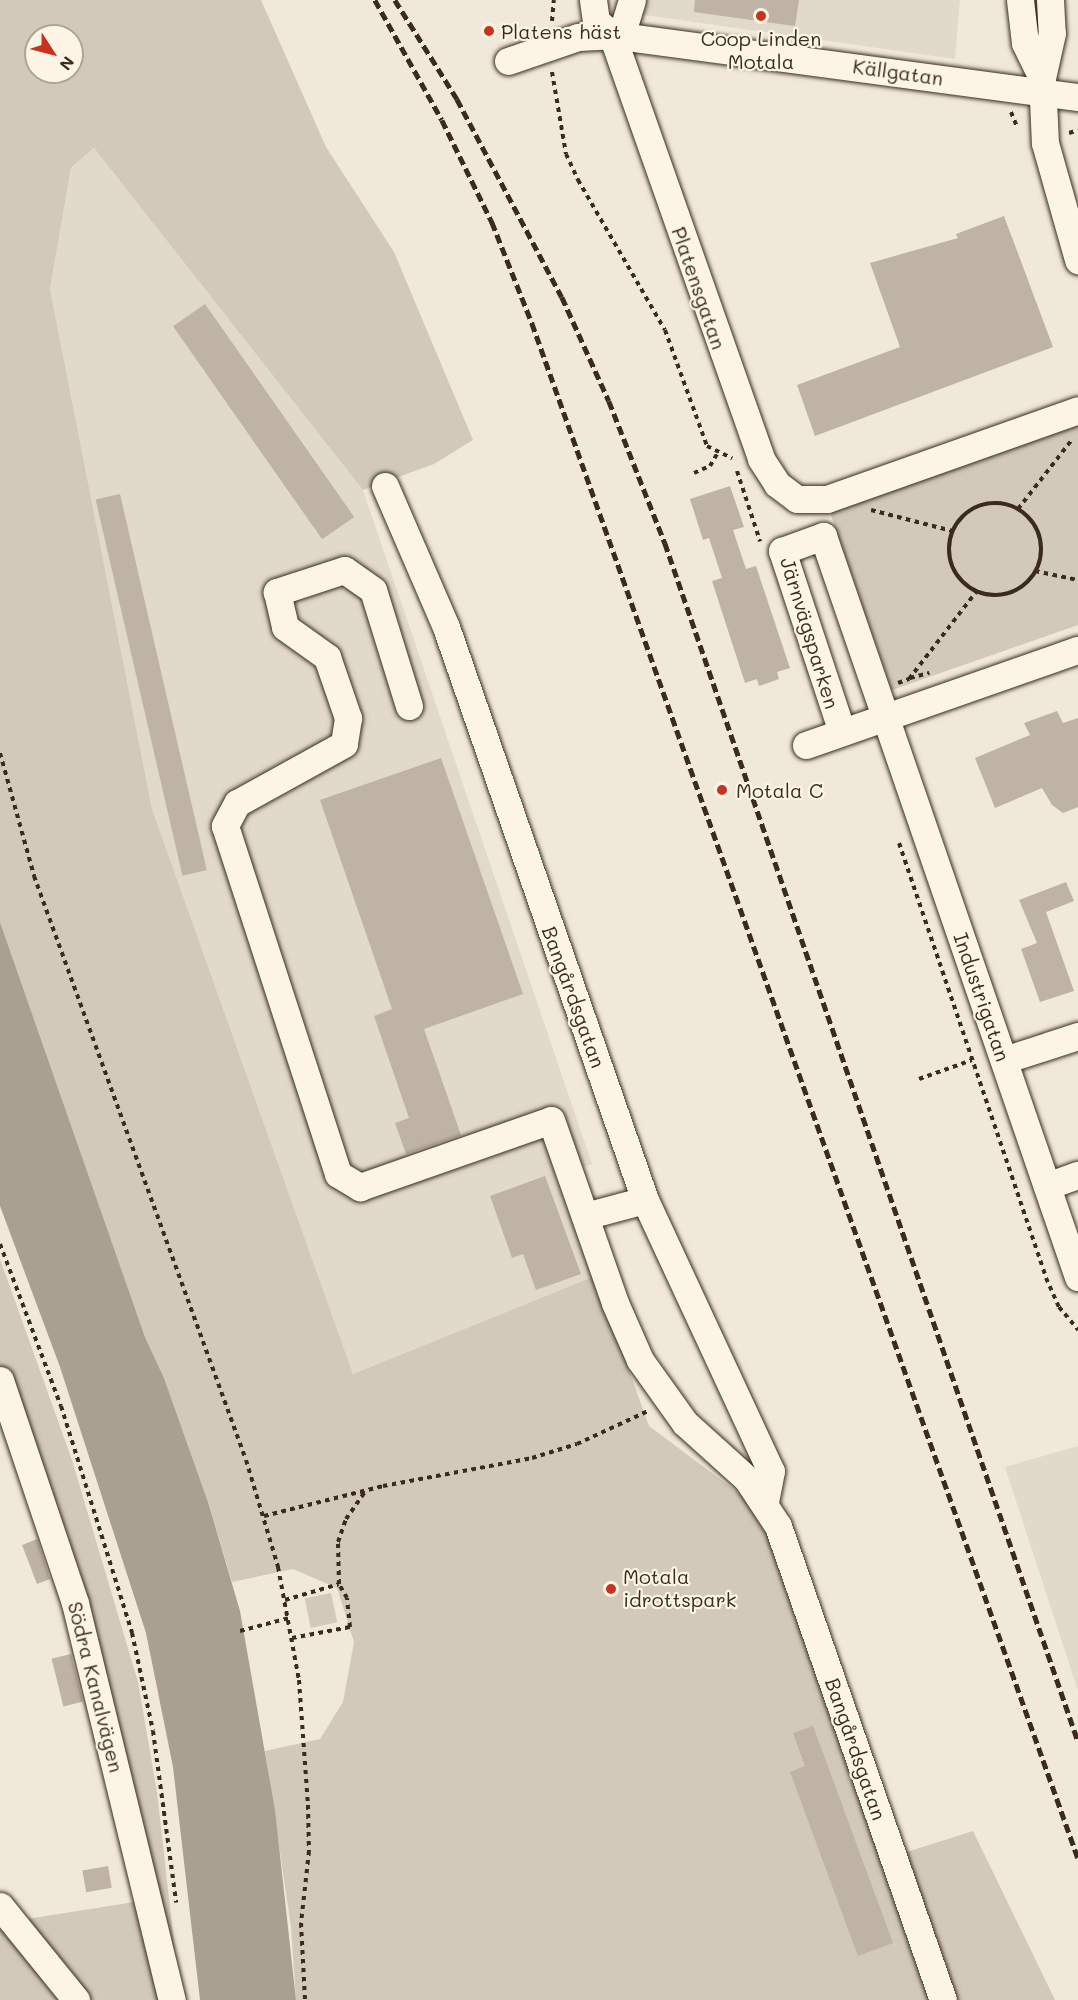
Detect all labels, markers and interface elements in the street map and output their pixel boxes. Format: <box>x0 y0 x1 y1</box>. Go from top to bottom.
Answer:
marker: Coop Linden Motala <box>754 9 768 23</box>
place label: Platens häst <box>501 19 621 43</box>
north arrow <box>24 24 84 84</box>
marker: Platens häst <box>482 24 496 38</box>
place label: Coop Linden Motala <box>701 26 821 73</box>
text: N <box>55 53 79 75</box>
street label: Källgatan <box>851 54 945 90</box>
street label: Platensgatan <box>667 224 731 352</box>
street label: Järnvägsparken <box>776 554 844 712</box>
place label: Motala C <box>736 778 823 802</box>
marker: Motala C <box>713 781 731 799</box>
street label: Bangårdsgatan <box>537 923 611 1071</box>
street label: Industrigatan <box>949 929 1015 1065</box>
place label: Motala idrottspark <box>623 1565 736 1612</box>
marker: Motala idrottspark <box>604 1582 618 1596</box>
street label: Södra Kanalvägen <box>63 1599 129 1775</box>
street label: Bangårdsgatan <box>820 1675 892 1823</box>

